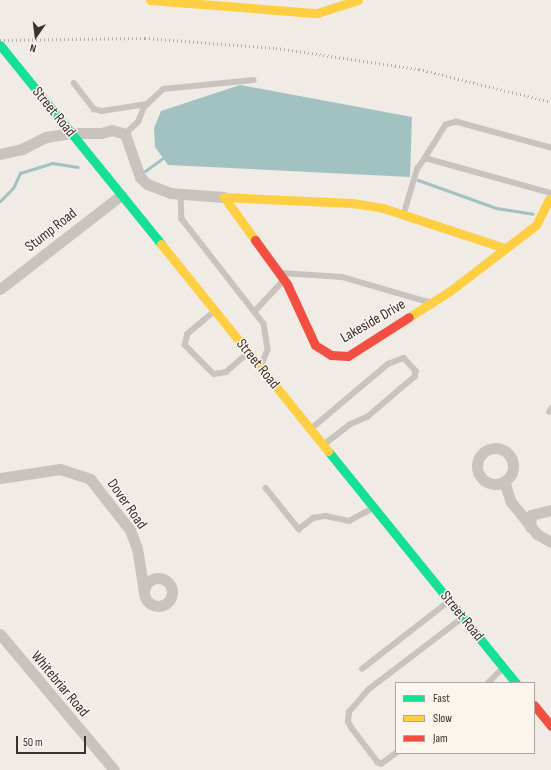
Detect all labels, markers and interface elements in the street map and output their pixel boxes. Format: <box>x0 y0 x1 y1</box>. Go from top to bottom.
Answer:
north arrow <box>16 16 56 56</box>
text: N <box>29 41 37 55</box>
street label: Street Road <box>28 83 80 141</box>
street label: Stump Road <box>22 204 80 256</box>
street label: Lakeside Drive <box>337 295 409 347</box>
street label: Street Road <box>232 335 284 393</box>
street label: Dover Road <box>103 476 151 532</box>
street label: Street Road <box>436 587 488 645</box>
street label: Whitebriar Road <box>27 647 93 721</box>
legend <box>395 682 535 754</box>
text: Fast <box>433 691 450 706</box>
text: Slow <box>433 711 452 726</box>
scale bar <box>18 728 88 754</box>
text: Jam <box>433 731 448 746</box>
text: 50 m <box>23 735 43 750</box>

